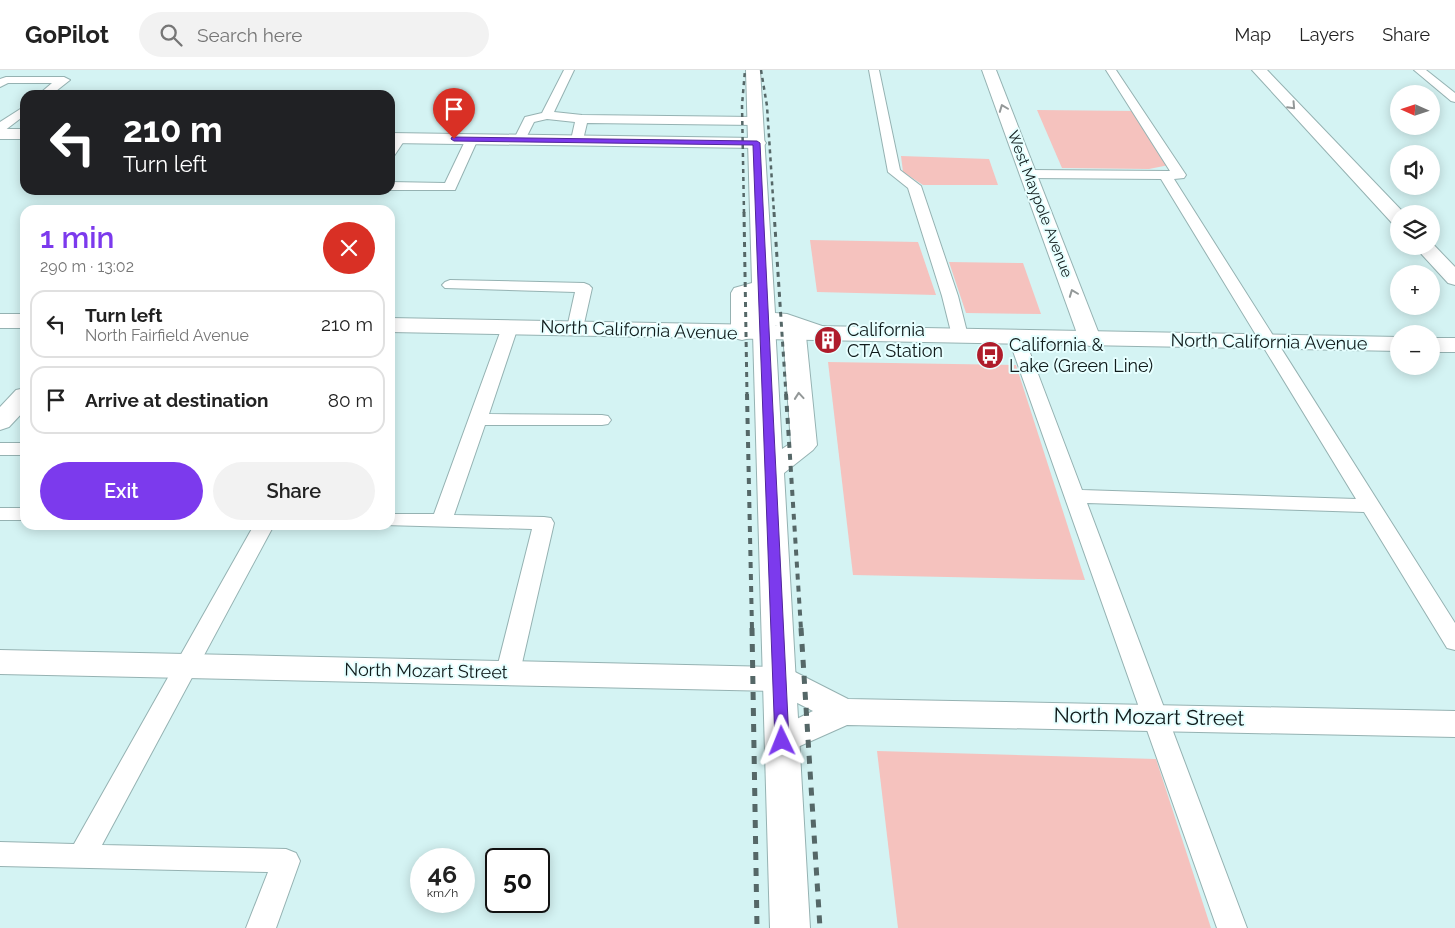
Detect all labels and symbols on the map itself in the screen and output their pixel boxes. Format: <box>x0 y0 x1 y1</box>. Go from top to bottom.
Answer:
north arrow <box>1390 85 1440 135</box>
pin <box>433 88 475 139</box>
one-way arrow <box>1286 100 1295 109</box>
one-way arrow <box>999 104 1009 113</box>
street label: West Maypole Avenue <box>1004 128 1076 280</box>
one-way arrow <box>1069 289 1079 298</box>
street label: North California Avenue <box>540 316 738 343</box>
place label: California CTA Station <box>847 319 943 361</box>
building icon: California CTA Station <box>813 325 843 355</box>
street label: North California Avenue <box>1170 329 1368 354</box>
place label: California & Lake (Green Line) <box>1009 334 1153 376</box>
bus stop icon: California & Lake (Green Line) <box>975 340 1005 370</box>
one-way arrow <box>794 392 805 400</box>
street label: North Mozart Street <box>344 659 508 682</box>
street label: North Mozart Street <box>1053 702 1245 731</box>
position arrow <box>755 714 807 766</box>
speed limit sign: 50 <box>485 848 550 913</box>

